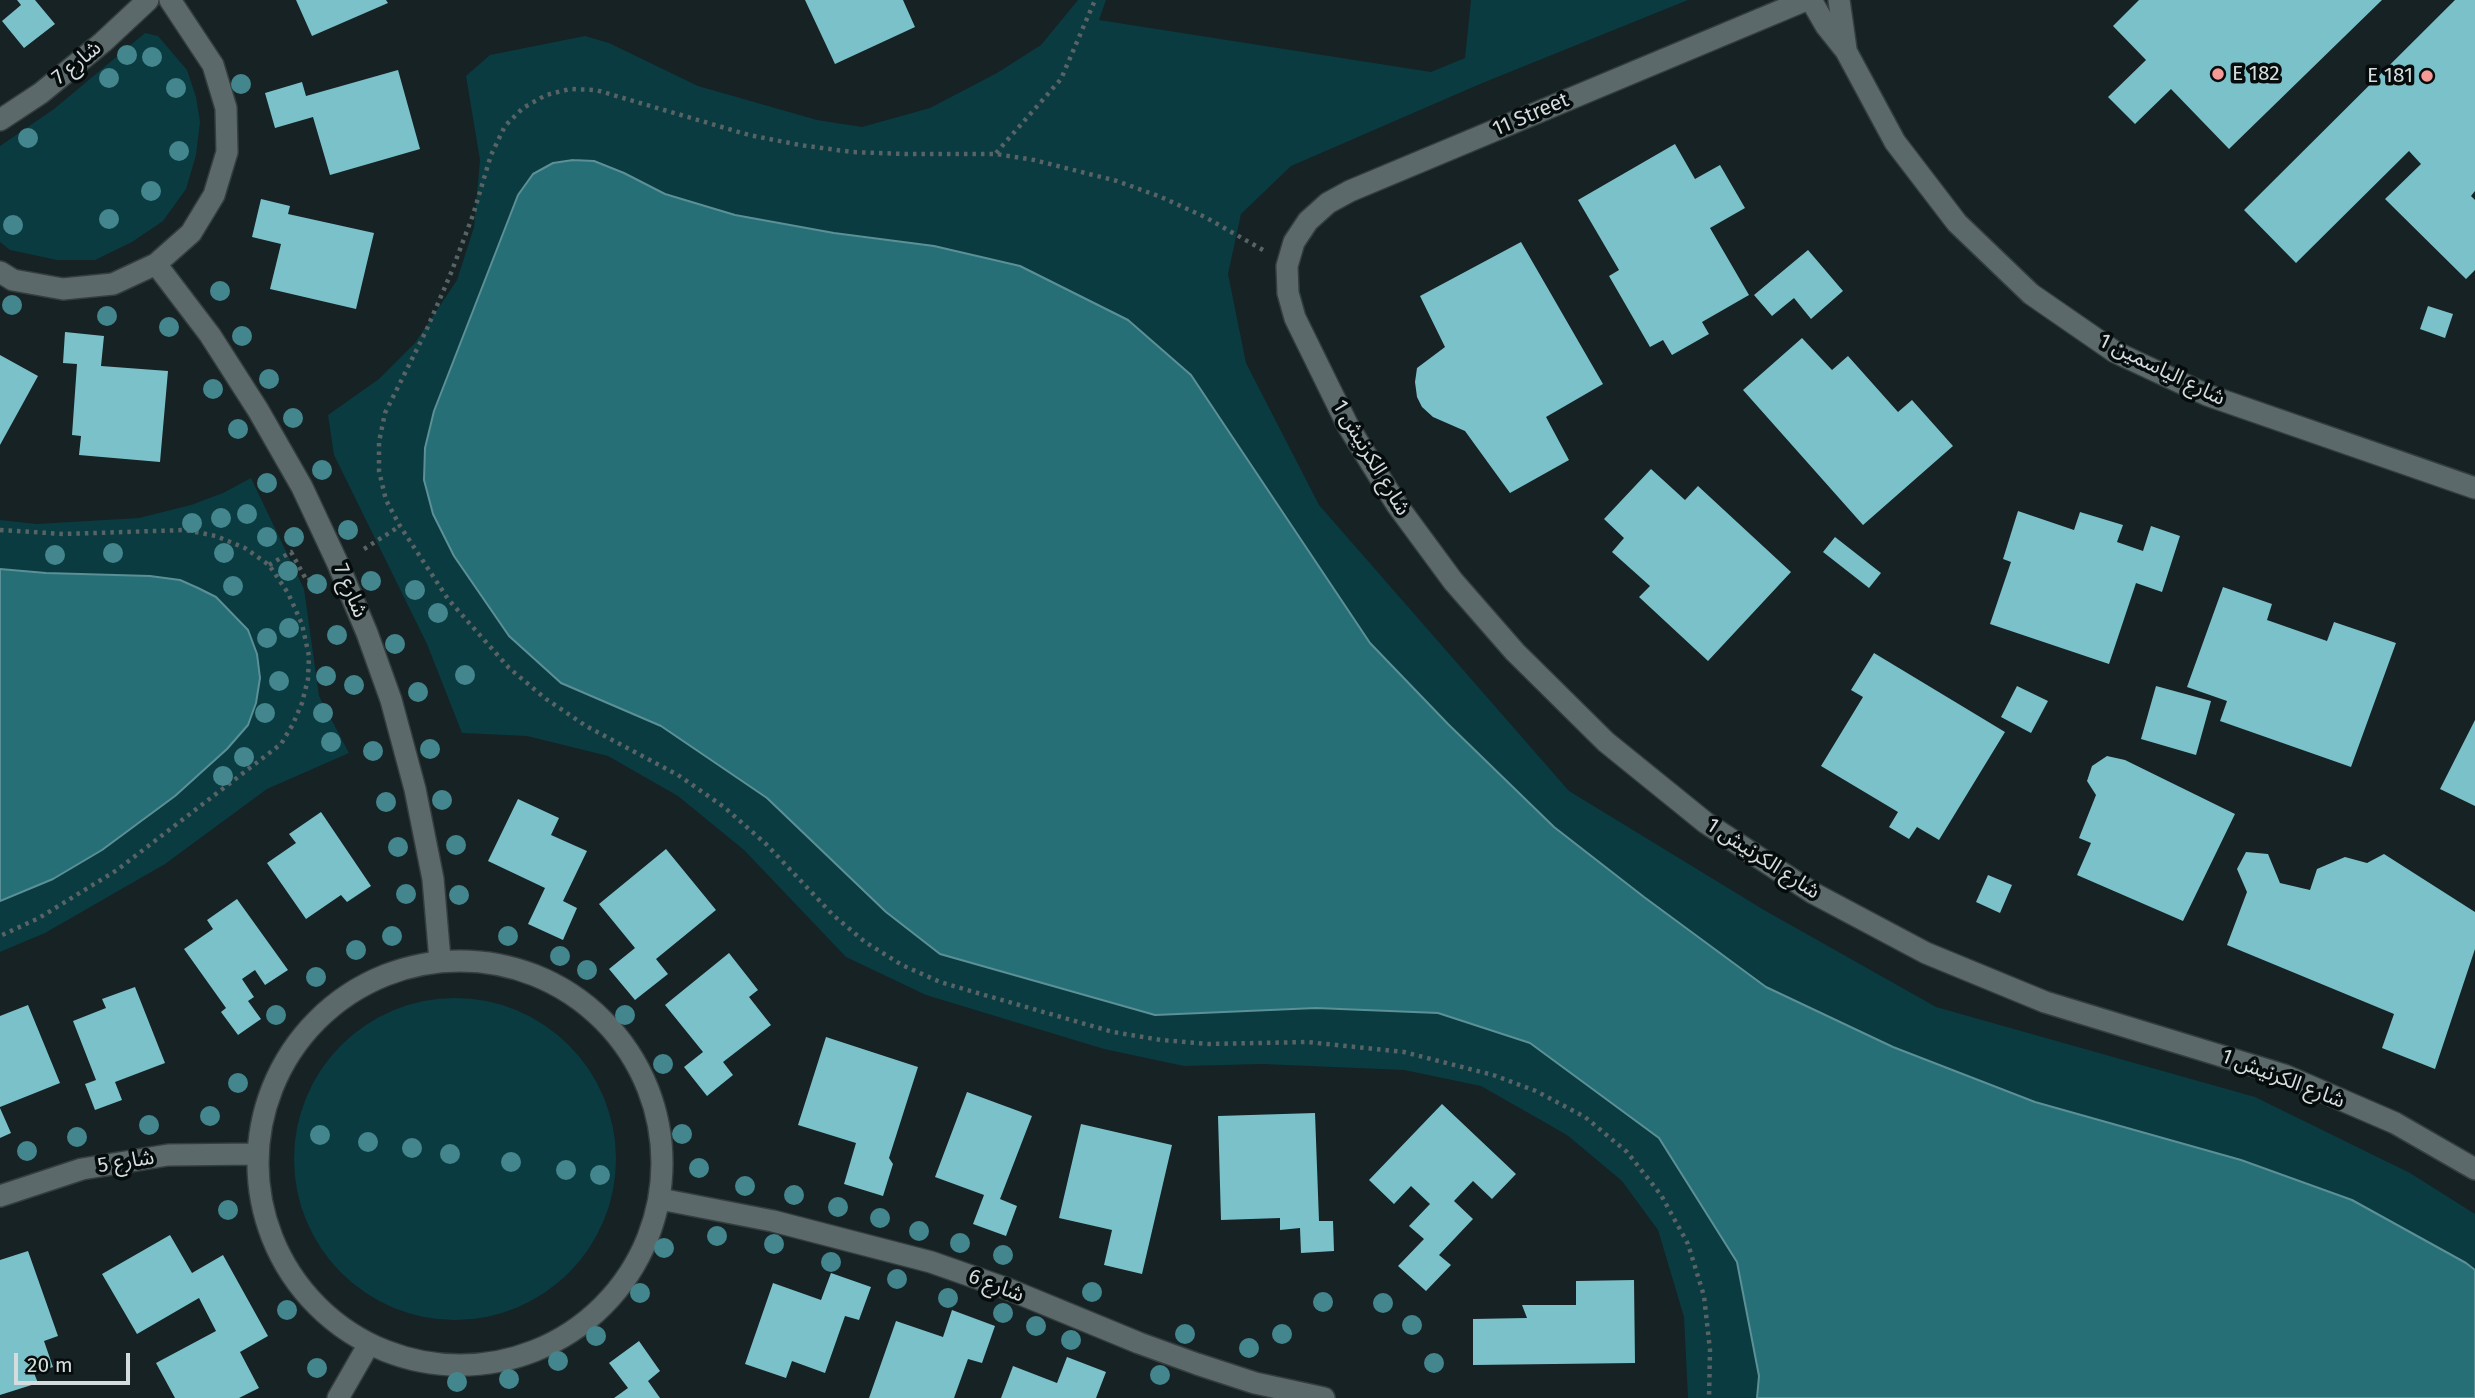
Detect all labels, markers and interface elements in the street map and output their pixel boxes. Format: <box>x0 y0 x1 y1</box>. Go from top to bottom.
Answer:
street label: شارع 7 <box>47 36 107 90</box>
place label: E 182 <box>2232 61 2280 87</box>
place label: E 181 <box>2367 63 2413 89</box>
marker: E 182 <box>2210 66 2226 82</box>
marker: E 181 <box>2419 68 2435 84</box>
street label: 11 Street <box>1489 88 1573 142</box>
street label: شارع الياسمين 1 <box>2095 329 2229 411</box>
street label: شارع الكرنيش 1 <box>1327 396 1415 520</box>
street label: شارع 7 <box>327 560 373 622</box>
street label: شارع الكرنيش 1 <box>1702 813 1824 905</box>
street label: شارع الكرنيش 1 <box>2218 1044 2348 1114</box>
street label: شارع 5 <box>96 1145 156 1179</box>
street label: شارع 6 <box>965 1264 1027 1308</box>
scale bar <box>18 1338 133 1382</box>
text: 20 m <box>27 1352 73 1378</box>

